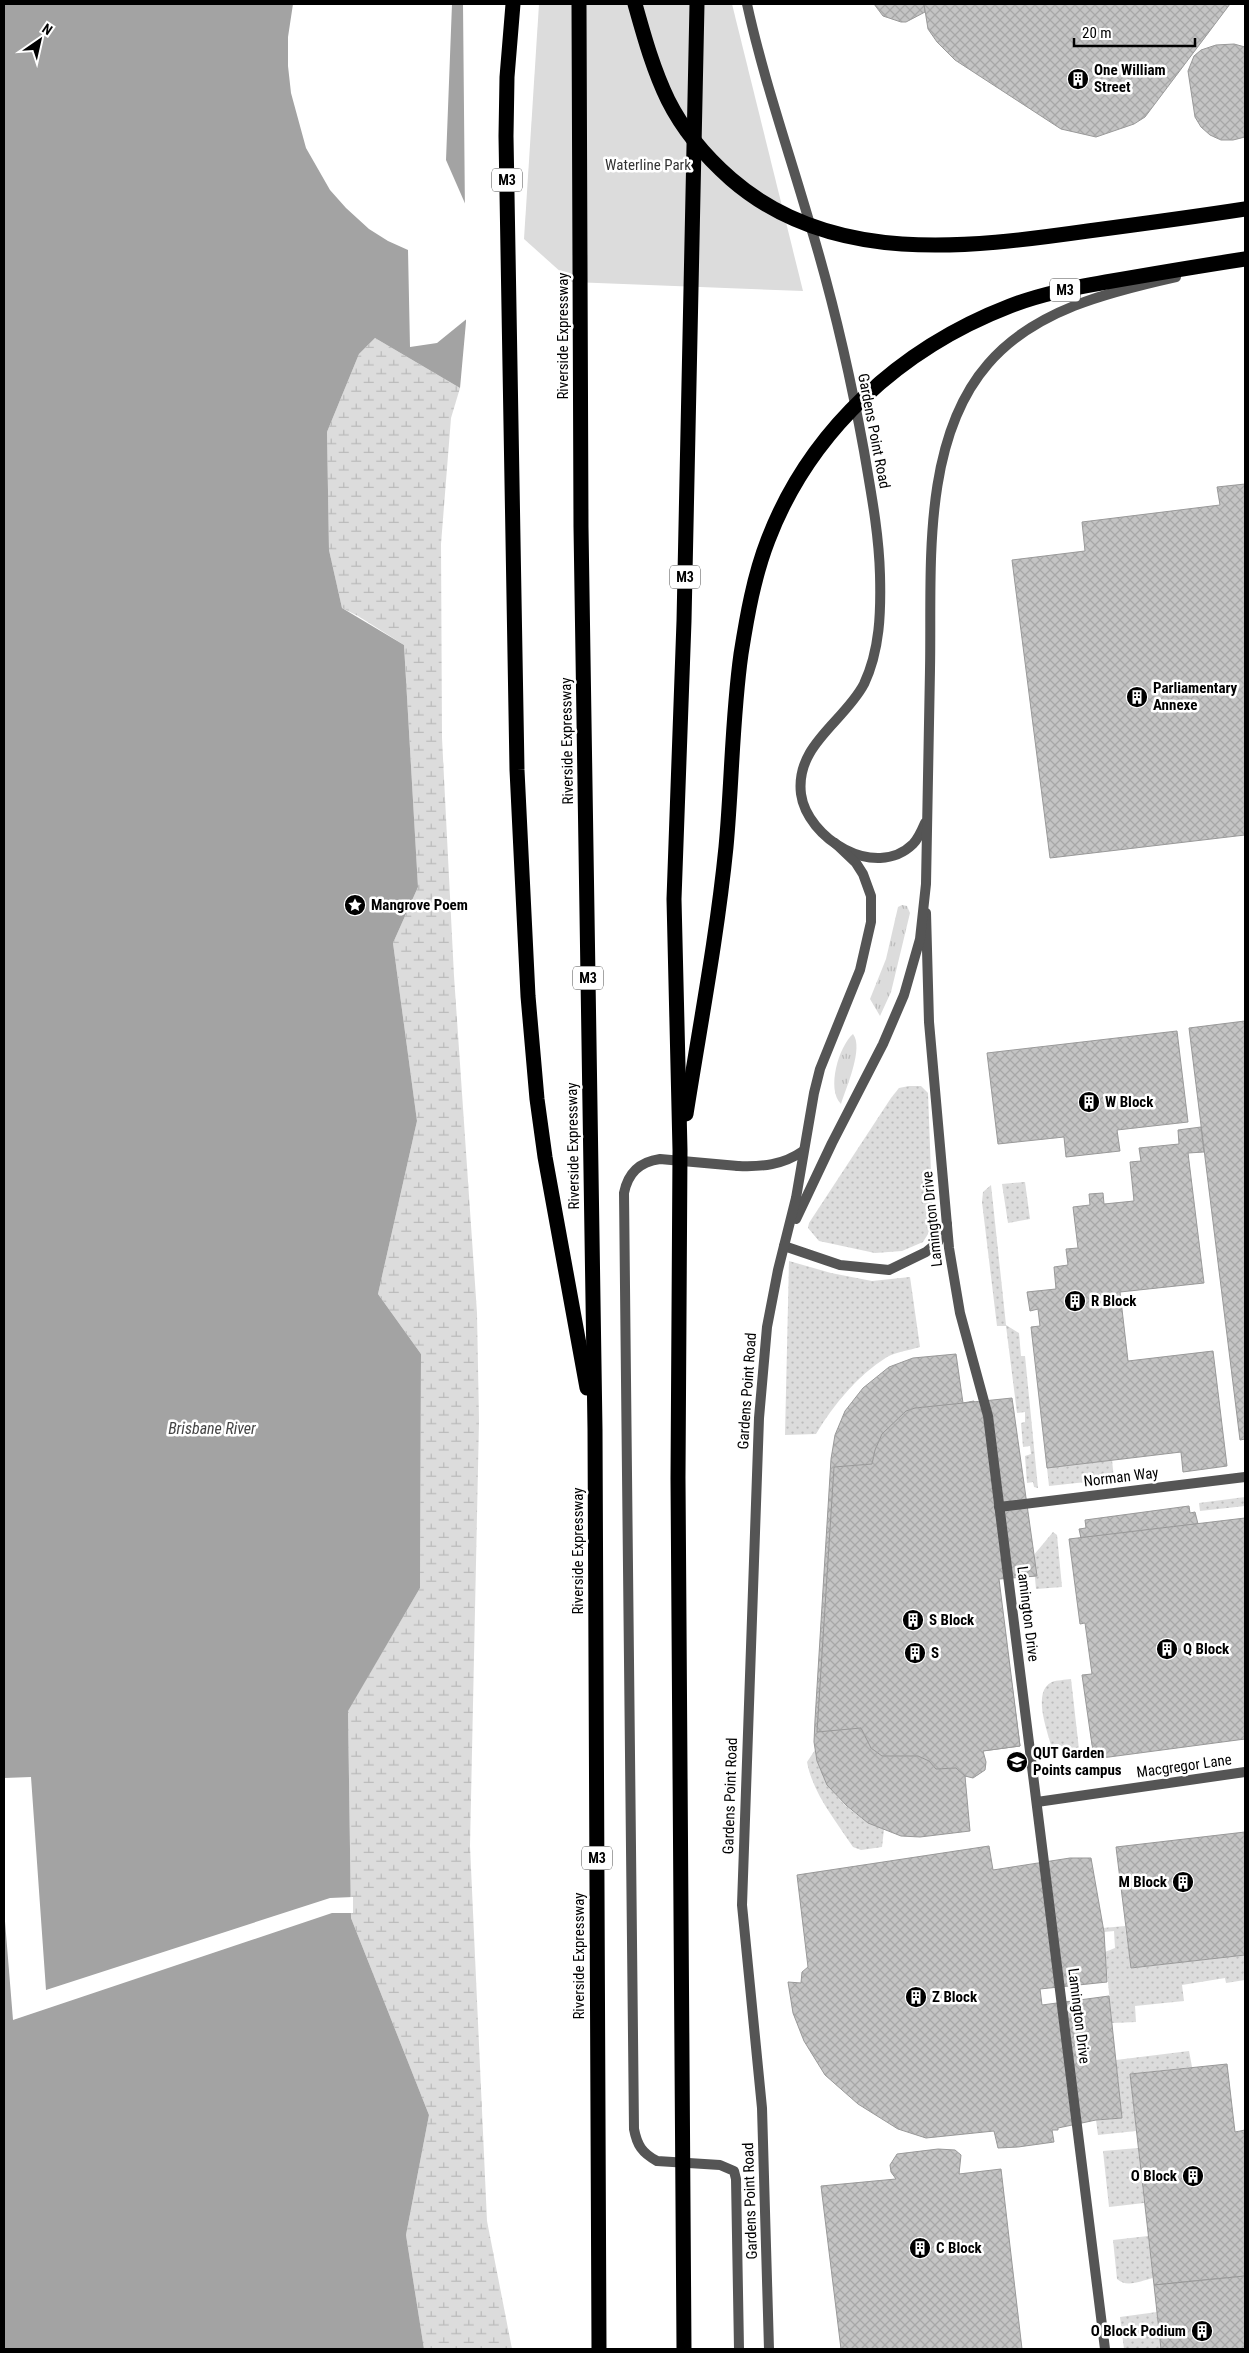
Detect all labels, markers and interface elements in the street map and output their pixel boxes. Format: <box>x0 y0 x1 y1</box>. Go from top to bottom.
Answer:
north arrow <box>15 15 65 65</box>
scale bar <box>1074 15 1195 47</box>
text: N <box>39 20 55 38</box>
text: 20 m <box>1082 24 1112 42</box>
place label: One William Street <box>1094 61 1166 96</box>
building icon: One William Street <box>1066 67 1090 91</box>
park label: Waterline Park <box>605 156 691 174</box>
road number: M3 <box>492 168 522 192</box>
street label: Riverside Expressway <box>554 272 572 400</box>
road number: M3 <box>1050 278 1080 302</box>
street label: Gardens Point Road <box>854 372 894 490</box>
road number: M3 <box>670 566 700 588</box>
street label: Riverside Expressway <box>557 677 577 805</box>
place label: Parliamentary Annexe <box>1153 679 1238 714</box>
building icon: Parliamentary Annexe <box>1125 685 1149 709</box>
place icon: Mangrove Poem <box>343 893 367 917</box>
place label: Mangrove Poem <box>371 896 468 914</box>
road number: M3 <box>573 966 603 990</box>
street label: Riverside Expressway <box>563 1082 583 1210</box>
building icon: W Block <box>1077 1090 1101 1114</box>
place label: W Block <box>1105 1093 1154 1111</box>
street label: Lamington Drive <box>918 1170 946 1268</box>
building icon: R Block <box>1063 1289 1087 1313</box>
place label: R Block <box>1091 1292 1137 1310</box>
street label: Gardens Point Road <box>734 1332 760 1450</box>
water label: Brisbane River <box>168 1419 257 1438</box>
street label: Norman Way <box>1083 1463 1159 1491</box>
street label: Riverside Expressway <box>569 1487 587 1615</box>
street label: Lamington Drive <box>1013 1565 1043 1663</box>
building icon: S Block <box>901 1608 925 1632</box>
place label: S Block <box>929 1611 975 1629</box>
building icon: Q Block <box>1155 1637 1179 1661</box>
place label: Q Block <box>1183 1640 1230 1658</box>
building icon: S <box>903 1641 927 1665</box>
place label: S <box>931 1644 939 1662</box>
street label: Gardens Point Road <box>719 1737 741 1855</box>
place label: QUT Garden Points campus <box>1033 1744 1122 1779</box>
school or university icon: QUT Garden Points campus <box>1005 1750 1029 1774</box>
street label: Macgregor Lane <box>1135 1750 1233 1782</box>
road number: M3 <box>582 1846 612 1870</box>
building icon: M Block <box>1171 1870 1195 1894</box>
place label: M Block <box>1118 1873 1168 1891</box>
street label: Riverside Expressway <box>570 1892 588 2020</box>
street label: Lamington Drive <box>1064 1967 1094 2065</box>
building icon: Z Block <box>904 1985 928 2009</box>
place label: Z Block <box>932 1988 978 2006</box>
street label: Gardens Point Road <box>739 2142 761 2260</box>
building icon: O Block <box>1181 2164 1205 2188</box>
place label: O Block <box>1131 2167 1178 2185</box>
building icon: C Block <box>908 2236 932 2260</box>
place label: C Block <box>936 2239 983 2257</box>
building icon: O Block Podium <box>1190 2319 1214 2343</box>
place label: O Block Podium <box>1091 2322 1186 2340</box>

